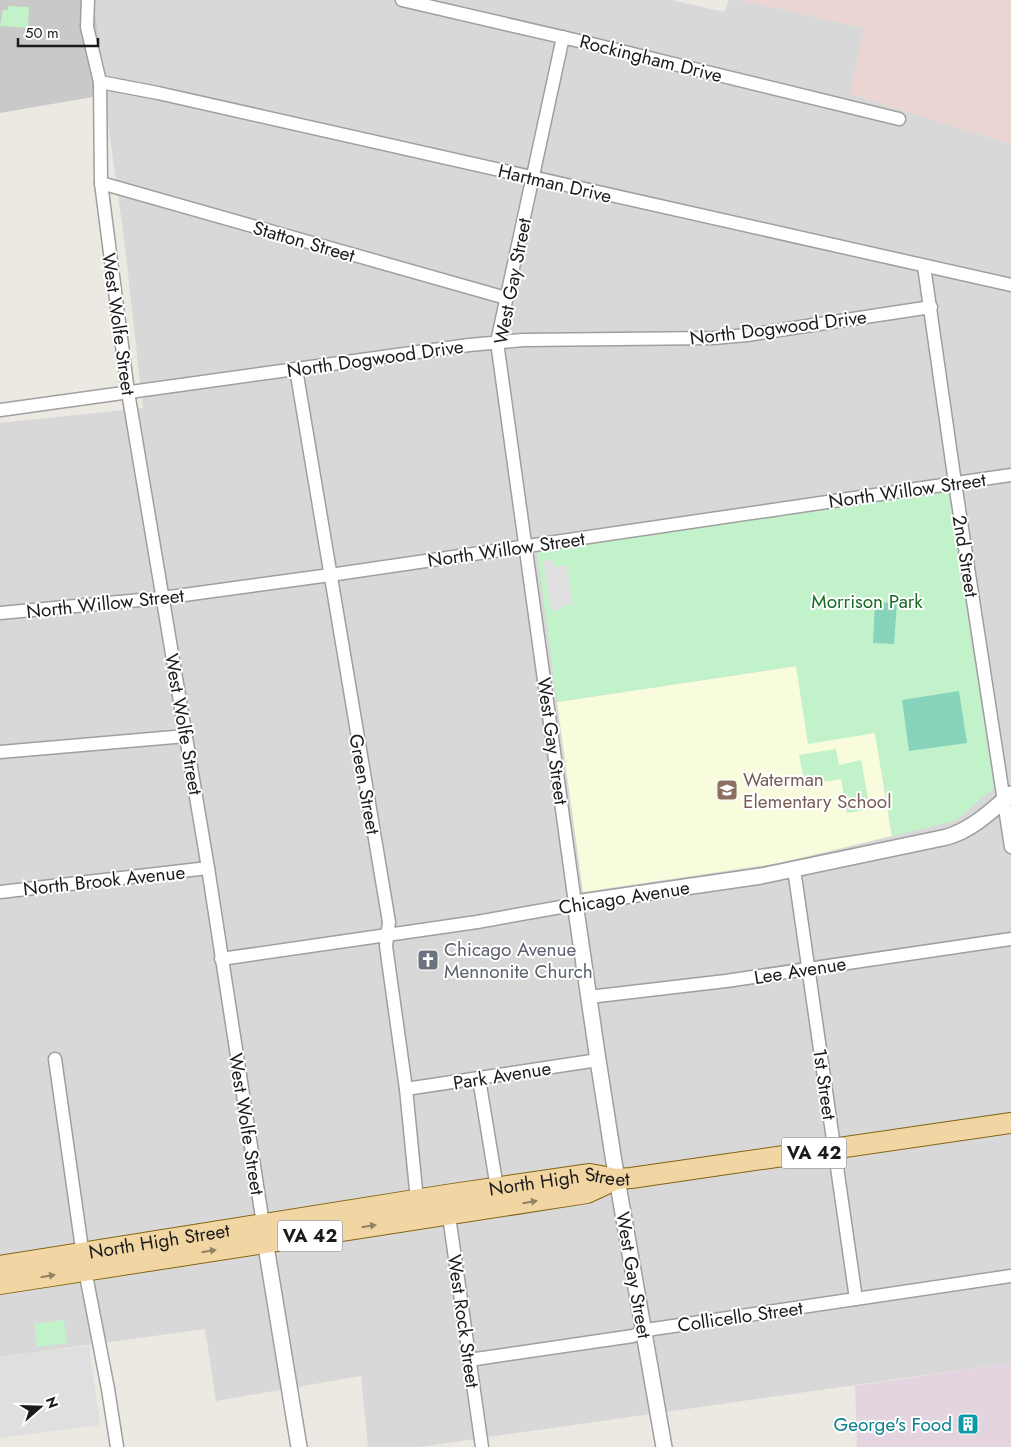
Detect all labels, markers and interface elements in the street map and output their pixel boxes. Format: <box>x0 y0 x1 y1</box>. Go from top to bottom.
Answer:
scale bar <box>18 15 98 47</box>
text: 50 m <box>25 22 59 44</box>
street label: Rockingham Drive <box>577 28 725 89</box>
street label: Hartman Drive <box>495 157 614 210</box>
street label: Statton Street <box>250 214 358 269</box>
street label: West Gay Street <box>487 215 538 347</box>
street label: West Wolfe Street <box>95 251 142 397</box>
street label: North Dogwood Drive <box>688 303 868 352</box>
street label: North Dogwood Drive <box>285 333 465 384</box>
street label: North Willow Street <box>827 466 988 515</box>
street label: 2nd Street <box>946 513 985 599</box>
street label: North Willow Street <box>426 525 587 574</box>
street label: North Willow Street <box>25 582 186 625</box>
park label: Morrison Park <box>811 588 923 615</box>
street label: West Wolfe Street <box>158 651 209 797</box>
street label: West Gay Street <box>530 676 575 807</box>
street label: Green Street <box>342 732 387 837</box>
place label: Waterman Elementary School <box>743 766 892 815</box>
school or university icon: Waterman Elementary School <box>715 778 739 802</box>
street label: North Brook Avenue <box>22 859 187 902</box>
street label: Chicago Avenue <box>557 874 692 921</box>
place label: Chicago Avenue Mennonite Church <box>444 936 593 985</box>
church icon: Chicago Avenue Mennonite Church <box>416 948 440 972</box>
street label: Lee Avenue <box>752 950 848 991</box>
street label: 1st Street <box>806 1047 843 1122</box>
street label: West Wolfe Street <box>222 1051 271 1197</box>
street label: Park Avenue <box>451 1054 553 1097</box>
road number: VA 42 <box>782 1138 846 1168</box>
street label: North High Street <box>487 1160 631 1203</box>
one-way arrow <box>522 1197 538 1205</box>
street label: West Gay Street <box>609 1210 658 1341</box>
street label: North High Street <box>87 1217 232 1266</box>
road number: VA 42 <box>278 1220 342 1252</box>
one-way arrow <box>362 1222 378 1230</box>
one-way arrow <box>201 1247 217 1255</box>
street label: West Rock Street <box>441 1253 486 1390</box>
one-way arrow <box>40 1272 56 1280</box>
street label: Collicello Street <box>676 1294 805 1339</box>
north arrow <box>15 1382 65 1432</box>
text: N <box>41 1394 64 1411</box>
place label: George's Food <box>833 1411 952 1438</box>
building icon: George's Food <box>956 1412 980 1436</box>

